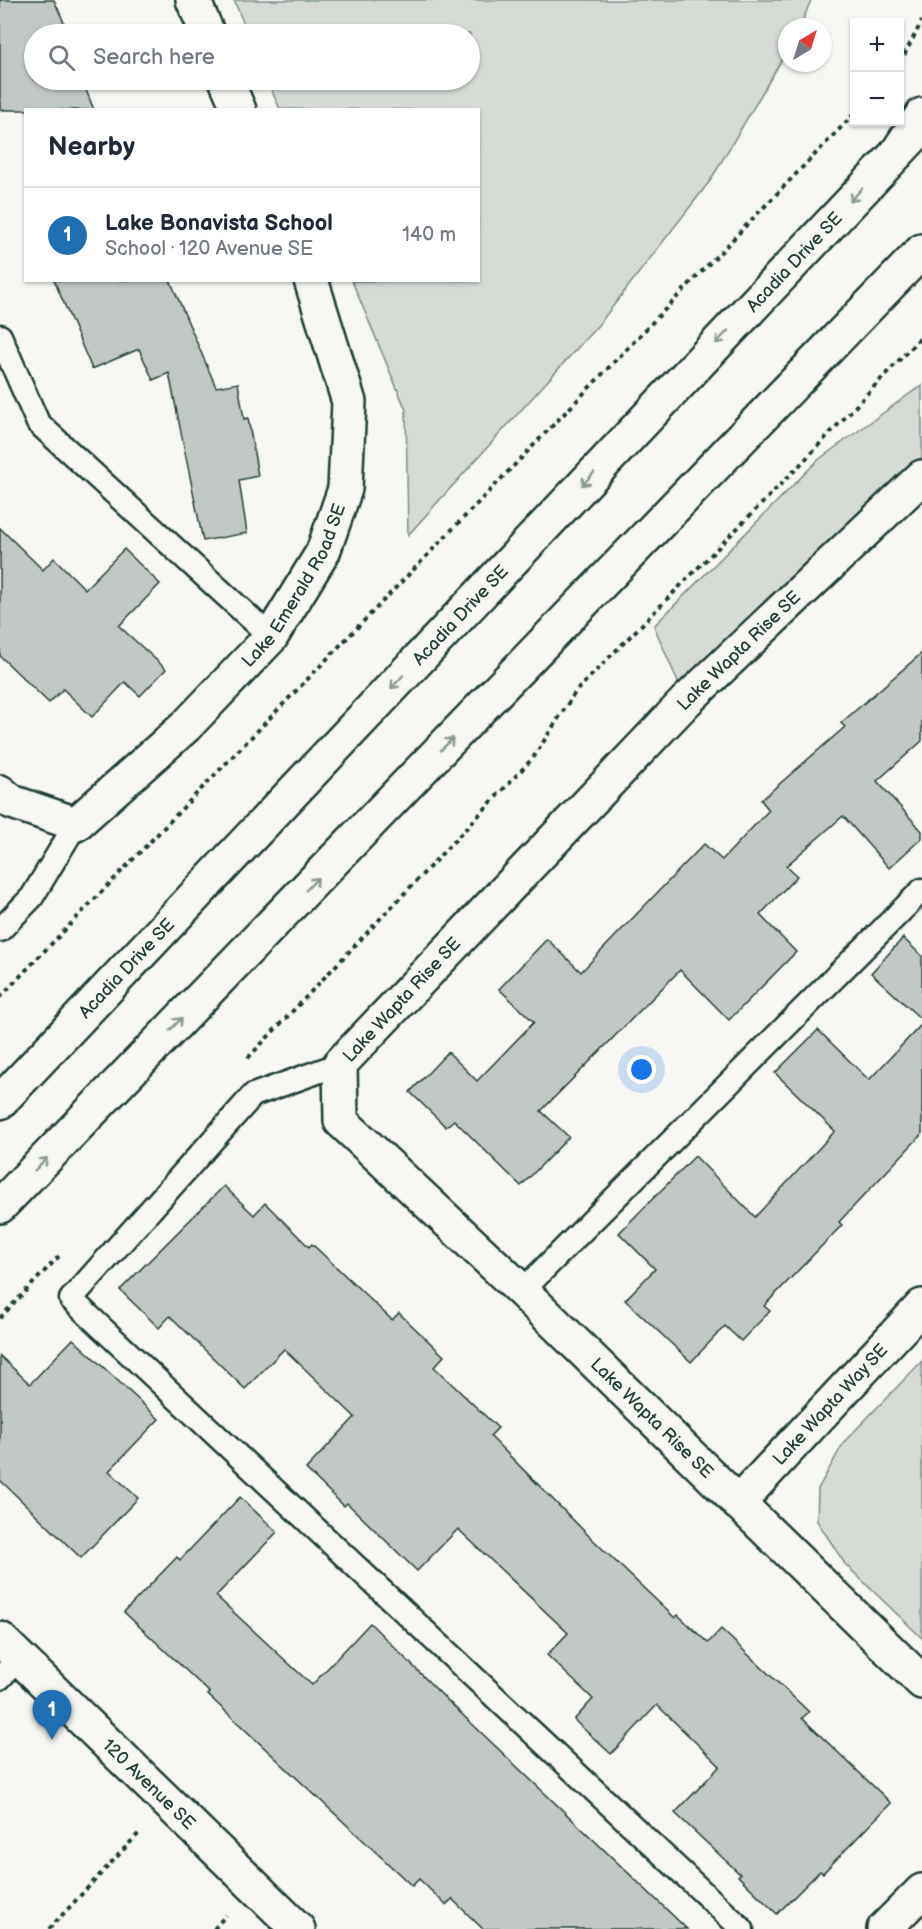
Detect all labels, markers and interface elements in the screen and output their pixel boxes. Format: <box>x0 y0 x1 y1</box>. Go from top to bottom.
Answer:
north arrow <box>778 18 832 72</box>
map controls <box>850 18 904 126</box>
button: + <box>850 18 904 72</box>
search box <box>24 24 480 90</box>
icon: search <box>45 41 78 74</box>
text: Search here <box>93 44 215 71</box>
button: − <box>850 72 904 126</box>
text: Nearby <box>48 132 135 163</box>
one-way arrow <box>849 188 864 203</box>
street label: Acadia Drive SE <box>742 208 846 316</box>
text: Lake Bonavista School <box>105 210 333 237</box>
text: 1 <box>63 223 72 247</box>
text: 140 m <box>402 223 456 247</box>
text: School · 120 Avenue SE <box>105 237 313 261</box>
one-way arrow <box>716 329 730 344</box>
one-way arrow <box>581 471 596 486</box>
street label: Lake Emerald Road SE <box>237 501 350 671</box>
street label: Acadia Drive SE <box>408 561 513 669</box>
street label: Lake Wapta Rise SE <box>673 587 805 715</box>
one-way arrow <box>390 674 404 689</box>
one-way arrow <box>440 736 455 751</box>
one-way arrow <box>305 877 319 892</box>
street label: Acadia Drive SE <box>74 914 179 1023</box>
street label: Lake Wapta Rise SE <box>339 933 465 1067</box>
one-way arrow <box>169 1017 184 1032</box>
your location <box>627 1055 656 1084</box>
one-way arrow <box>33 1157 48 1172</box>
street label: Lake Wapta Way SE <box>768 1339 892 1469</box>
street label: Lake Wapta Rise SE <box>586 1354 718 1483</box>
pin: 1 <box>32 1690 72 1740</box>
street label: 120 Avenue SE <box>98 1734 200 1834</box>

